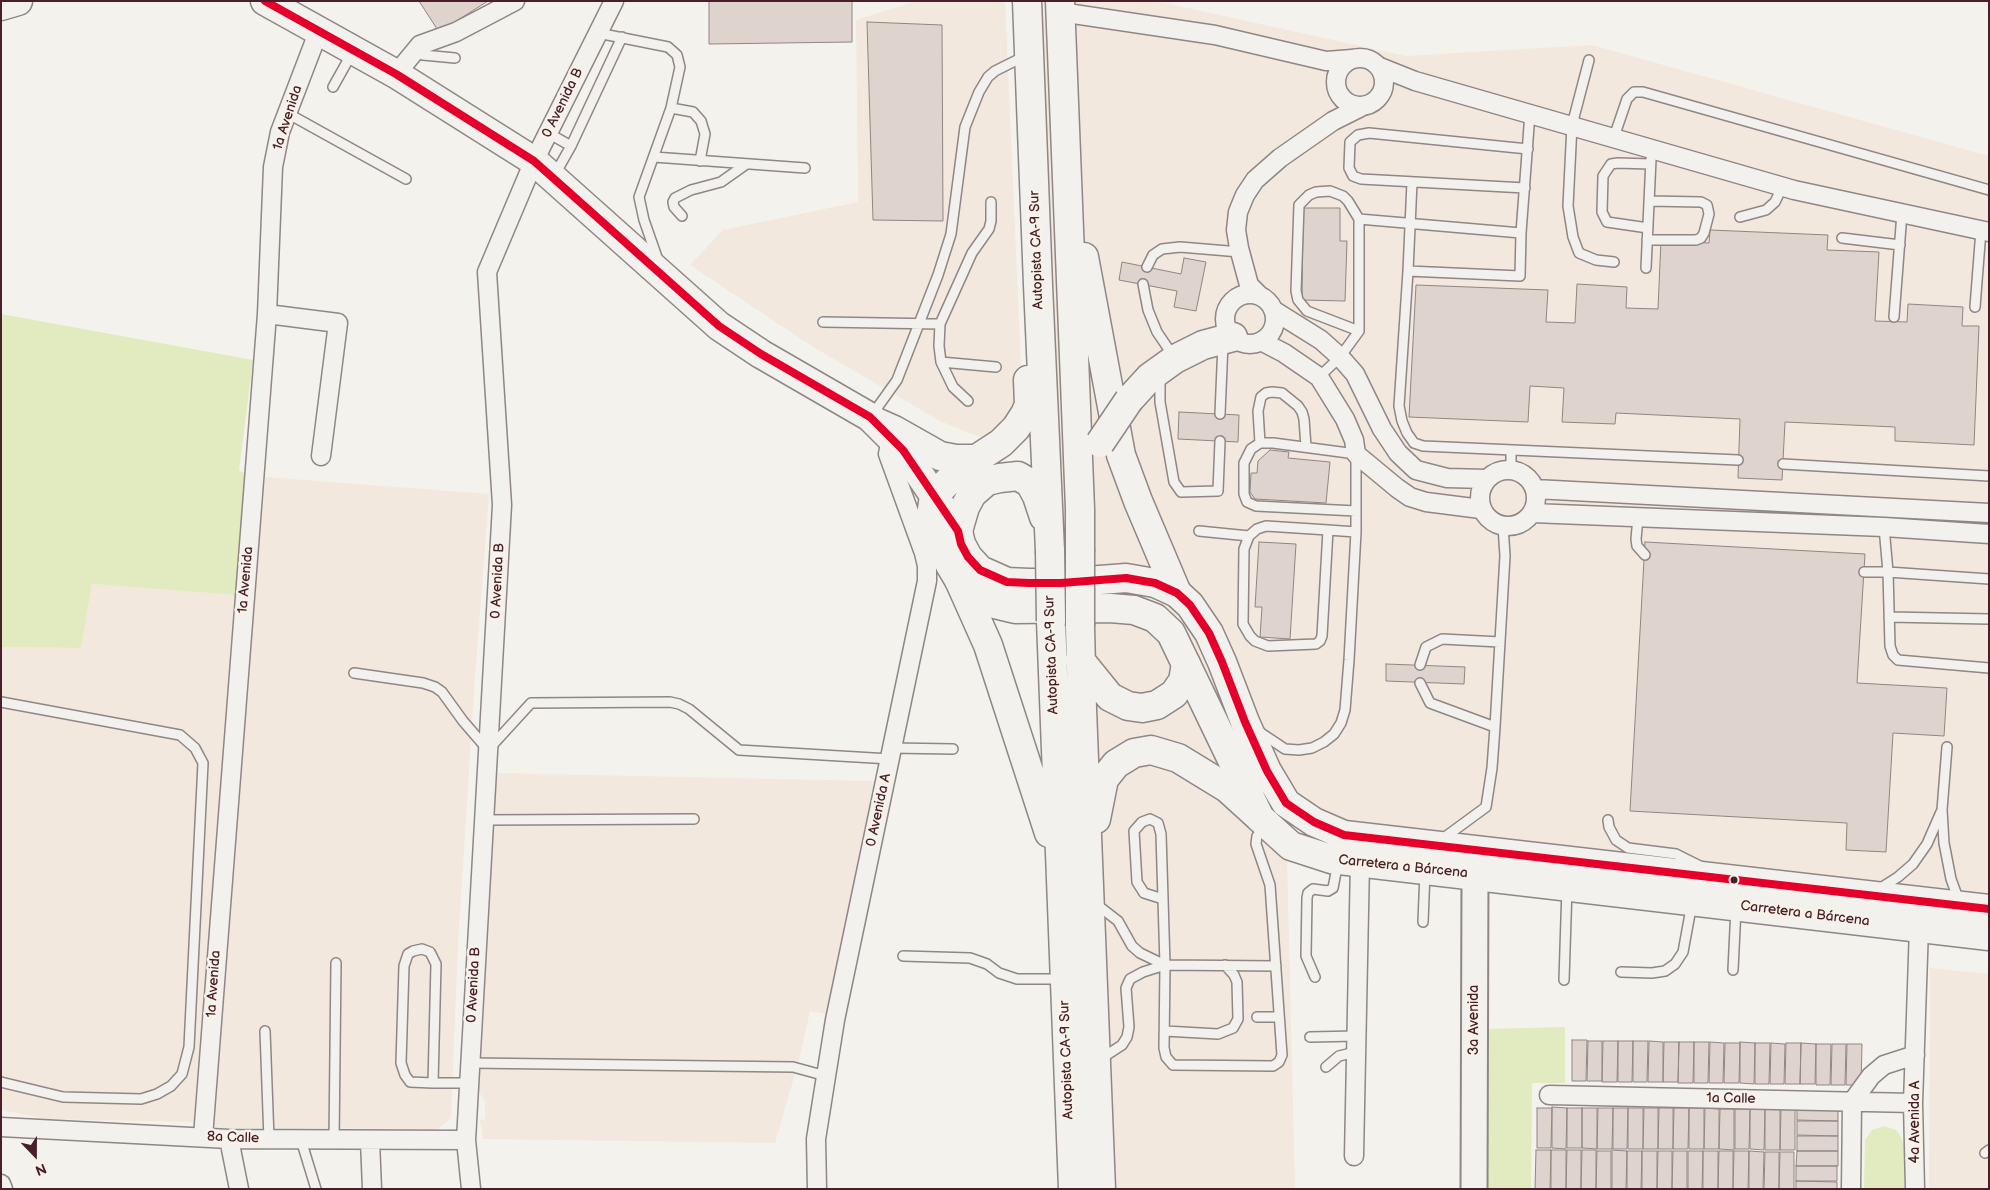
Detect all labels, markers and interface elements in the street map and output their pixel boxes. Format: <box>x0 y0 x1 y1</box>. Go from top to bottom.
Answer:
street label: 0 Avenida B <box>539 65 587 141</box>
street label: 1a Avenida <box>270 83 306 153</box>
street label: Autopista CA-9 Sur <box>1027 190 1047 310</box>
street label: 0 Avenida B <box>488 543 508 619</box>
street label: 1a Avenida <box>235 546 257 614</box>
street label: Autopista CA-9 Sur <box>1042 595 1062 715</box>
street label: 0 Avenida A <box>863 772 895 848</box>
street label: Carretera a Bárcena <box>1337 852 1469 882</box>
unlabelled marker <box>1729 875 1739 885</box>
street label: Carretera a Bárcena <box>1739 898 1871 930</box>
street label: 0 Avenida B <box>464 947 484 1023</box>
street label: 1a Avenida <box>203 950 225 1018</box>
street label: 3a Avenida <box>1466 985 1482 1055</box>
street label: Autopista CA-9 Sur <box>1057 1000 1077 1120</box>
street label: 4a Avenida A <box>1907 1081 1923 1163</box>
street label: 1a Calle <box>1706 1090 1756 1108</box>
street label: 8a Calle <box>207 1129 259 1147</box>
north arrow <box>10 1130 60 1180</box>
text: N <box>33 1160 49 1179</box>

